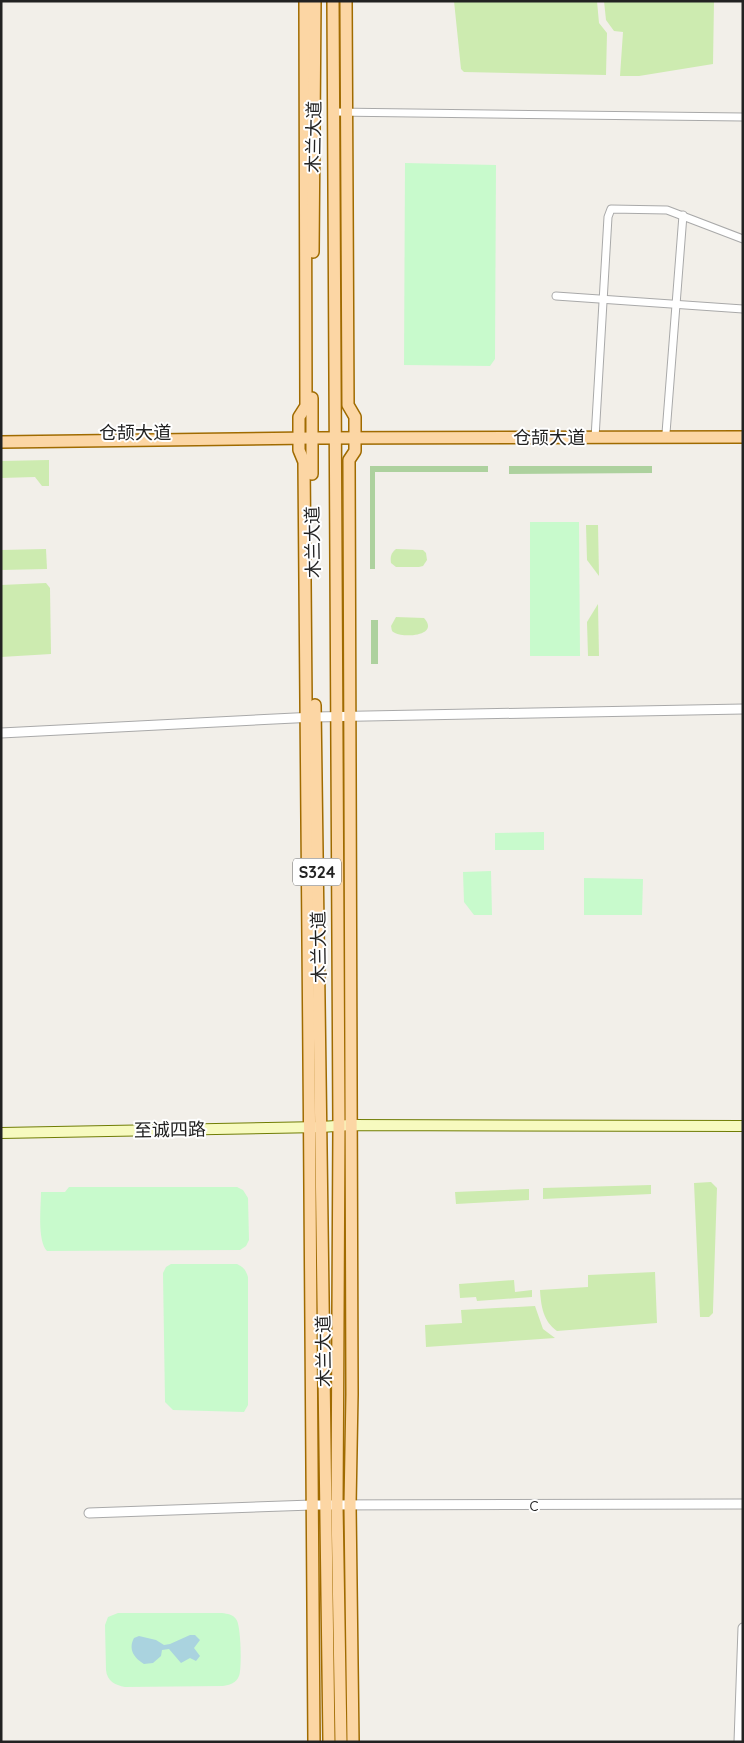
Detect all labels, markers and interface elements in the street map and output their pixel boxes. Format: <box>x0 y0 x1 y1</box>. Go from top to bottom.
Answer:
street label: 木兰大道 <box>301 101 326 173</box>
street label: 仓颉大道 <box>99 421 171 444</box>
street label: 仓颉大道 <box>513 426 585 449</box>
street label: 木兰大道 <box>300 506 325 578</box>
road number: S324 <box>293 859 341 886</box>
street label: 木兰大道 <box>306 911 331 983</box>
street label: 至诚四路 <box>134 1117 206 1142</box>
street label: 木兰大道 <box>311 1315 336 1387</box>
street label: c <box>529 1493 539 1516</box>

